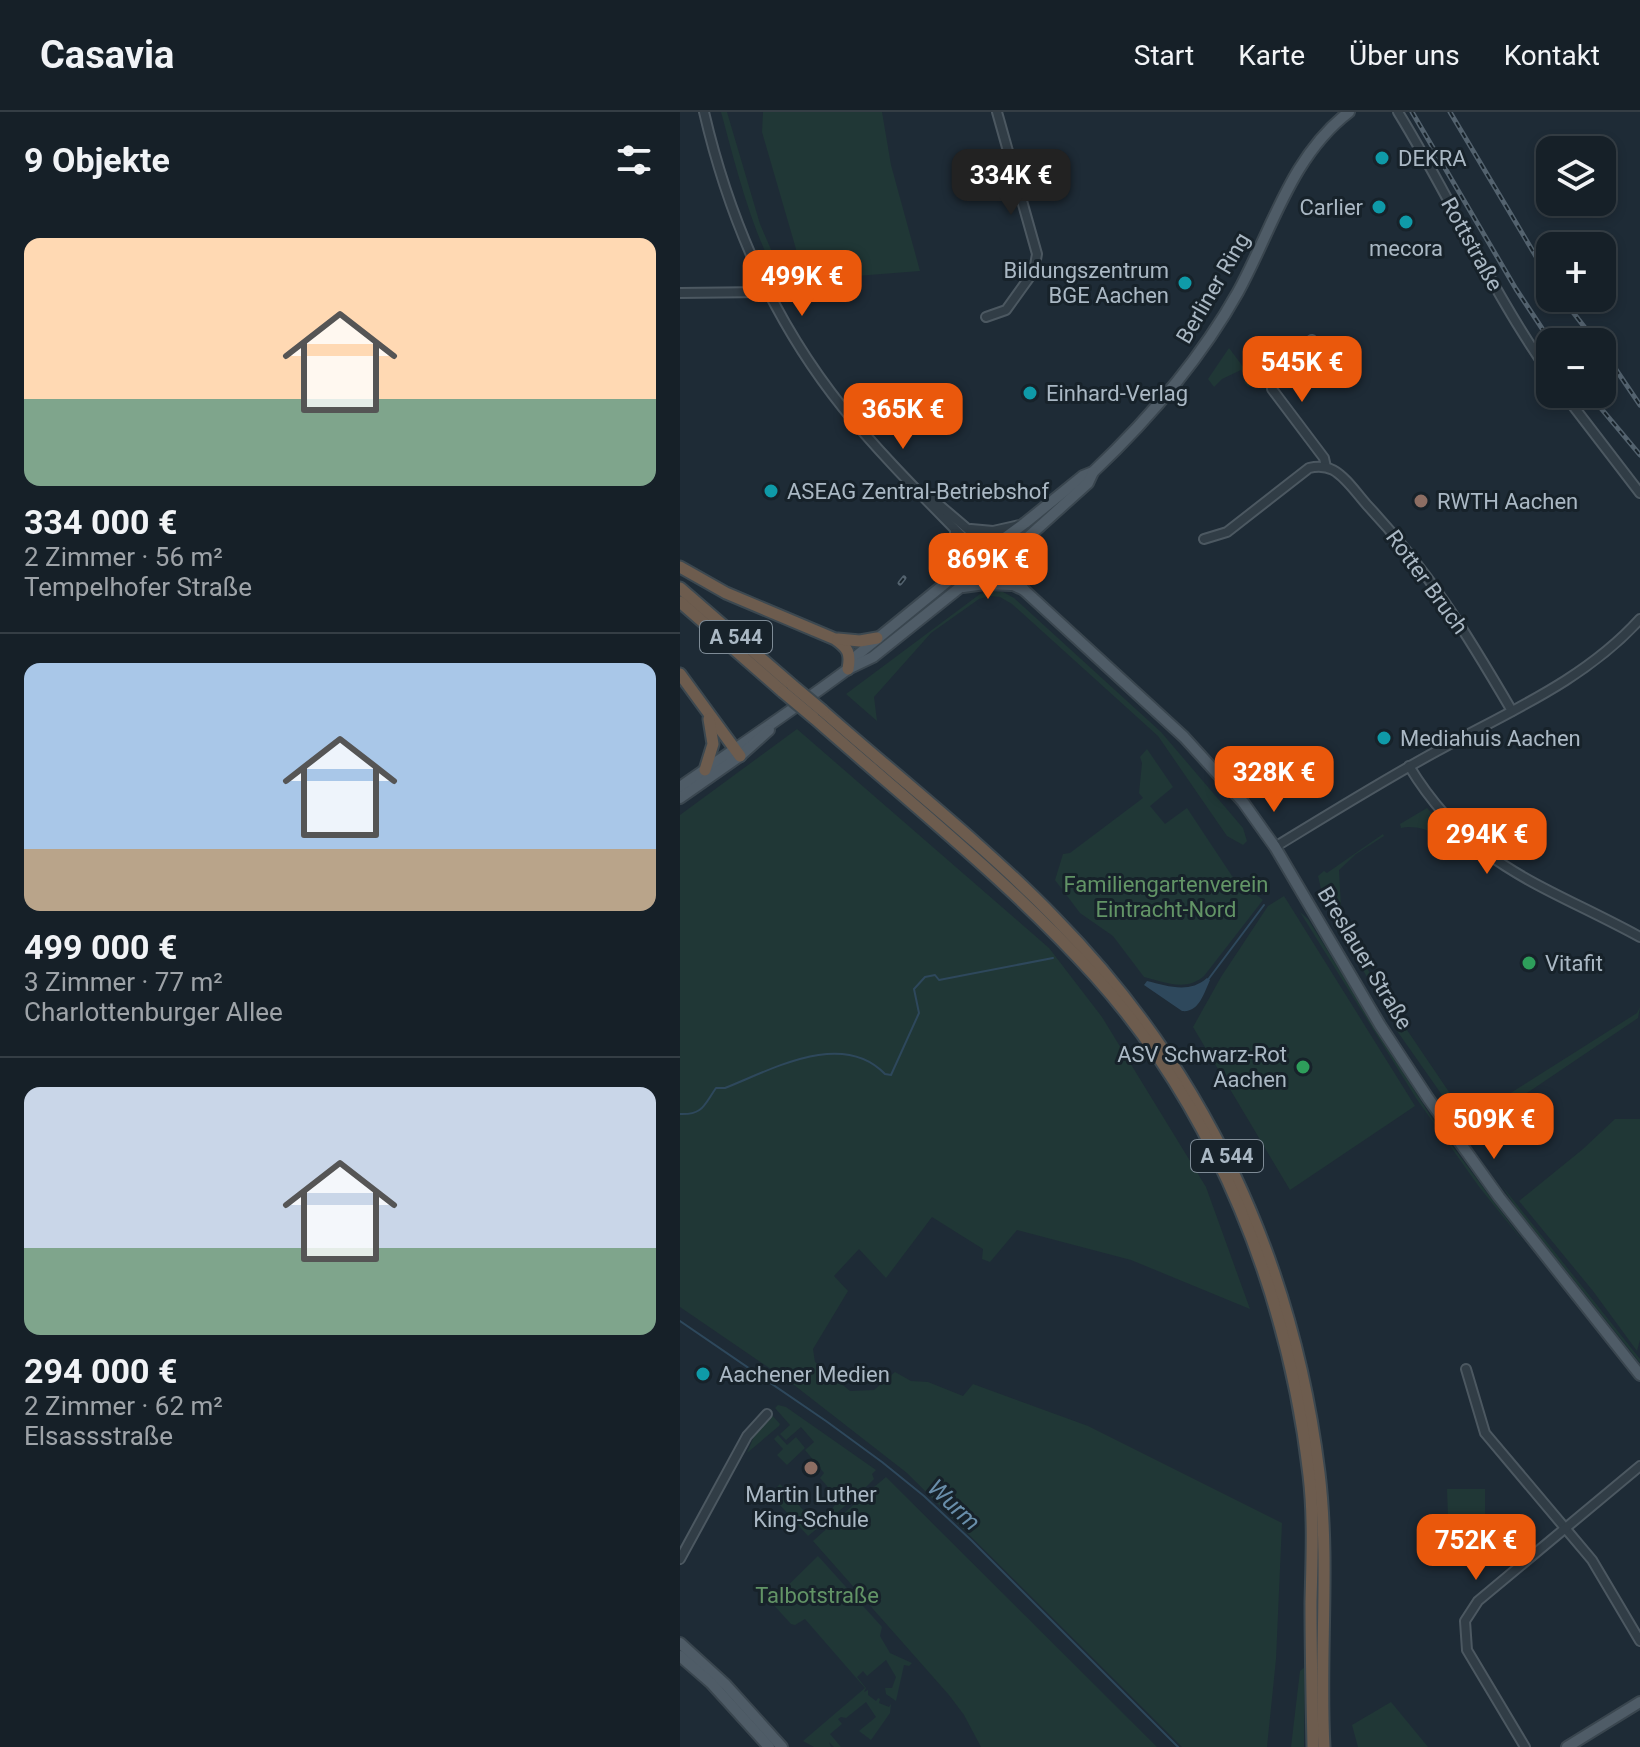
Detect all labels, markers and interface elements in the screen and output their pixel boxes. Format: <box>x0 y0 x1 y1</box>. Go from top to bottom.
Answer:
text: Casavia <box>40 33 174 77</box>
text: Start <box>1134 39 1194 72</box>
text: Karte <box>1238 39 1305 72</box>
text: Über uns <box>1349 39 1460 72</box>
text: Kontakt <box>1504 39 1600 72</box>
map controls <box>1536 136 1616 408</box>
button: layers <box>1536 136 1616 216</box>
icon: filters <box>612 138 656 182</box>
text: 9 Objekte <box>24 140 170 180</box>
place label: DEKRA <box>1398 146 1467 171</box>
pin: 334K € <box>946 149 1076 217</box>
marker: DEKRA <box>1373 149 1391 167</box>
text: 334K € <box>970 160 1052 190</box>
street label: Rottstraße <box>1436 193 1508 295</box>
place label: Carlier <box>1299 195 1364 220</box>
marker: Carlier <box>1370 198 1388 216</box>
marker: mecora <box>1397 213 1415 231</box>
street label: Berliner Ring <box>1171 228 1255 348</box>
button: + <box>1536 232 1616 312</box>
place label: mecora <box>1369 236 1443 261</box>
pin: 499K € <box>737 250 867 318</box>
place label: Bildungszentrum BGE Aachen <box>1004 258 1169 308</box>
text: 499K € <box>761 261 843 291</box>
marker: Bildungszentrum BGE Aachen <box>1176 274 1194 292</box>
icon: home <box>268 290 412 434</box>
button: − <box>1536 328 1616 408</box>
pin: 545K € <box>1237 336 1367 404</box>
text: 545K € <box>1261 347 1343 377</box>
place label: Einhard-Verlag <box>1046 381 1188 406</box>
pin: 365K € <box>838 383 968 451</box>
marker: Einhard-Verlag <box>1021 384 1039 402</box>
text: 365K € <box>862 394 944 424</box>
place label: ASEAG Zentral-Betriebshof <box>787 479 1049 504</box>
marker: ASEAG Zentral-Betriebshof <box>762 482 780 500</box>
place label: RWTH Aachen <box>1437 489 1578 514</box>
marker: RWTH Aachen <box>1412 492 1430 510</box>
text: 334 000 € <box>24 502 177 542</box>
street label: Rotter Bruch <box>1381 525 1473 639</box>
pin: 869K € <box>923 533 1053 601</box>
text: 2 Zimmer · 56 m² <box>24 542 223 572</box>
text: 869K € <box>947 544 1029 574</box>
text: Tempelhofer Straße <box>24 572 252 602</box>
road number: A 544 <box>700 621 772 653</box>
icon: home <box>268 715 412 859</box>
place label: Mediahuis Aachen <box>1400 726 1581 751</box>
marker: Mediahuis Aachen <box>1375 729 1393 747</box>
pin: 328K € <box>1209 746 1339 814</box>
text: 328K € <box>1233 757 1315 787</box>
pin: 294K € <box>1422 808 1552 876</box>
text: 294K € <box>1446 819 1528 849</box>
park label: Familiengartenverein Eintracht-Nord <box>1064 872 1268 922</box>
street label: Breslauer Straße <box>1313 882 1417 1034</box>
text: 499 000 € <box>24 927 177 967</box>
place label: Vitafit <box>1545 951 1603 976</box>
marker: Vitafit <box>1520 954 1538 972</box>
text: 3 Zimmer · 77 m² <box>24 967 223 997</box>
text: Charlottenburger Allee <box>24 997 283 1027</box>
place label: ASV Schwarz-Rot Aachen <box>1117 1042 1287 1092</box>
marker: ASV Schwarz-Rot Aachen <box>1294 1058 1312 1076</box>
pin: 509K € <box>1429 1093 1559 1161</box>
text: 509K € <box>1453 1104 1535 1134</box>
icon: home <box>268 1139 412 1283</box>
road number: A 544 <box>1191 1140 1263 1172</box>
text: 294 000 € <box>24 1351 177 1391</box>
place label: Aachener Medien <box>719 1362 890 1387</box>
marker: Aachener Medien <box>694 1365 712 1383</box>
text: 2 Zimmer · 62 m² <box>24 1391 223 1421</box>
text: Elsassstraße <box>24 1421 173 1451</box>
marker: Martin Luther King-Schule <box>802 1459 820 1477</box>
water label: Wurm <box>922 1474 986 1536</box>
place label: Martin Luther King-Schule <box>745 1482 877 1532</box>
pin: 752K € <box>1411 1514 1541 1582</box>
text: 752K € <box>1435 1525 1517 1555</box>
park label: Talbotstraße <box>755 1583 879 1608</box>

